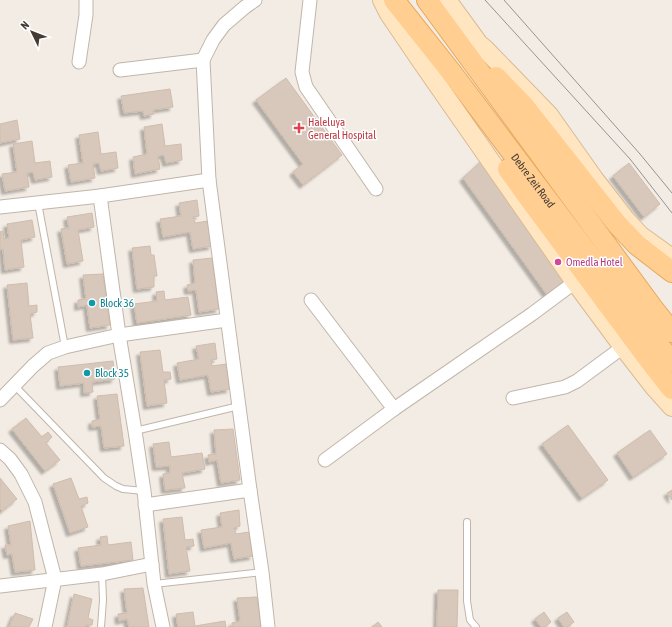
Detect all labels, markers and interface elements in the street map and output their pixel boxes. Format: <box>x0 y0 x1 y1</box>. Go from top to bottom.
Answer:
north arrow <box>12 12 52 52</box>
text: N <box>18 19 31 32</box>
place label: Haleluya General Hospital <box>308 116 376 141</box>
marker: Haleluya General Hospital <box>293 122 305 134</box>
street label: Debre Zeit Road <box>509 151 557 210</box>
place label: Omedla Hotel <box>566 256 623 268</box>
marker: Omedla Hotel <box>553 257 563 267</box>
place label: Block 36 <box>100 297 134 309</box>
marker: Block 36 <box>87 298 97 308</box>
place label: Block 35 <box>95 367 129 379</box>
marker: Block 35 <box>82 368 92 378</box>

